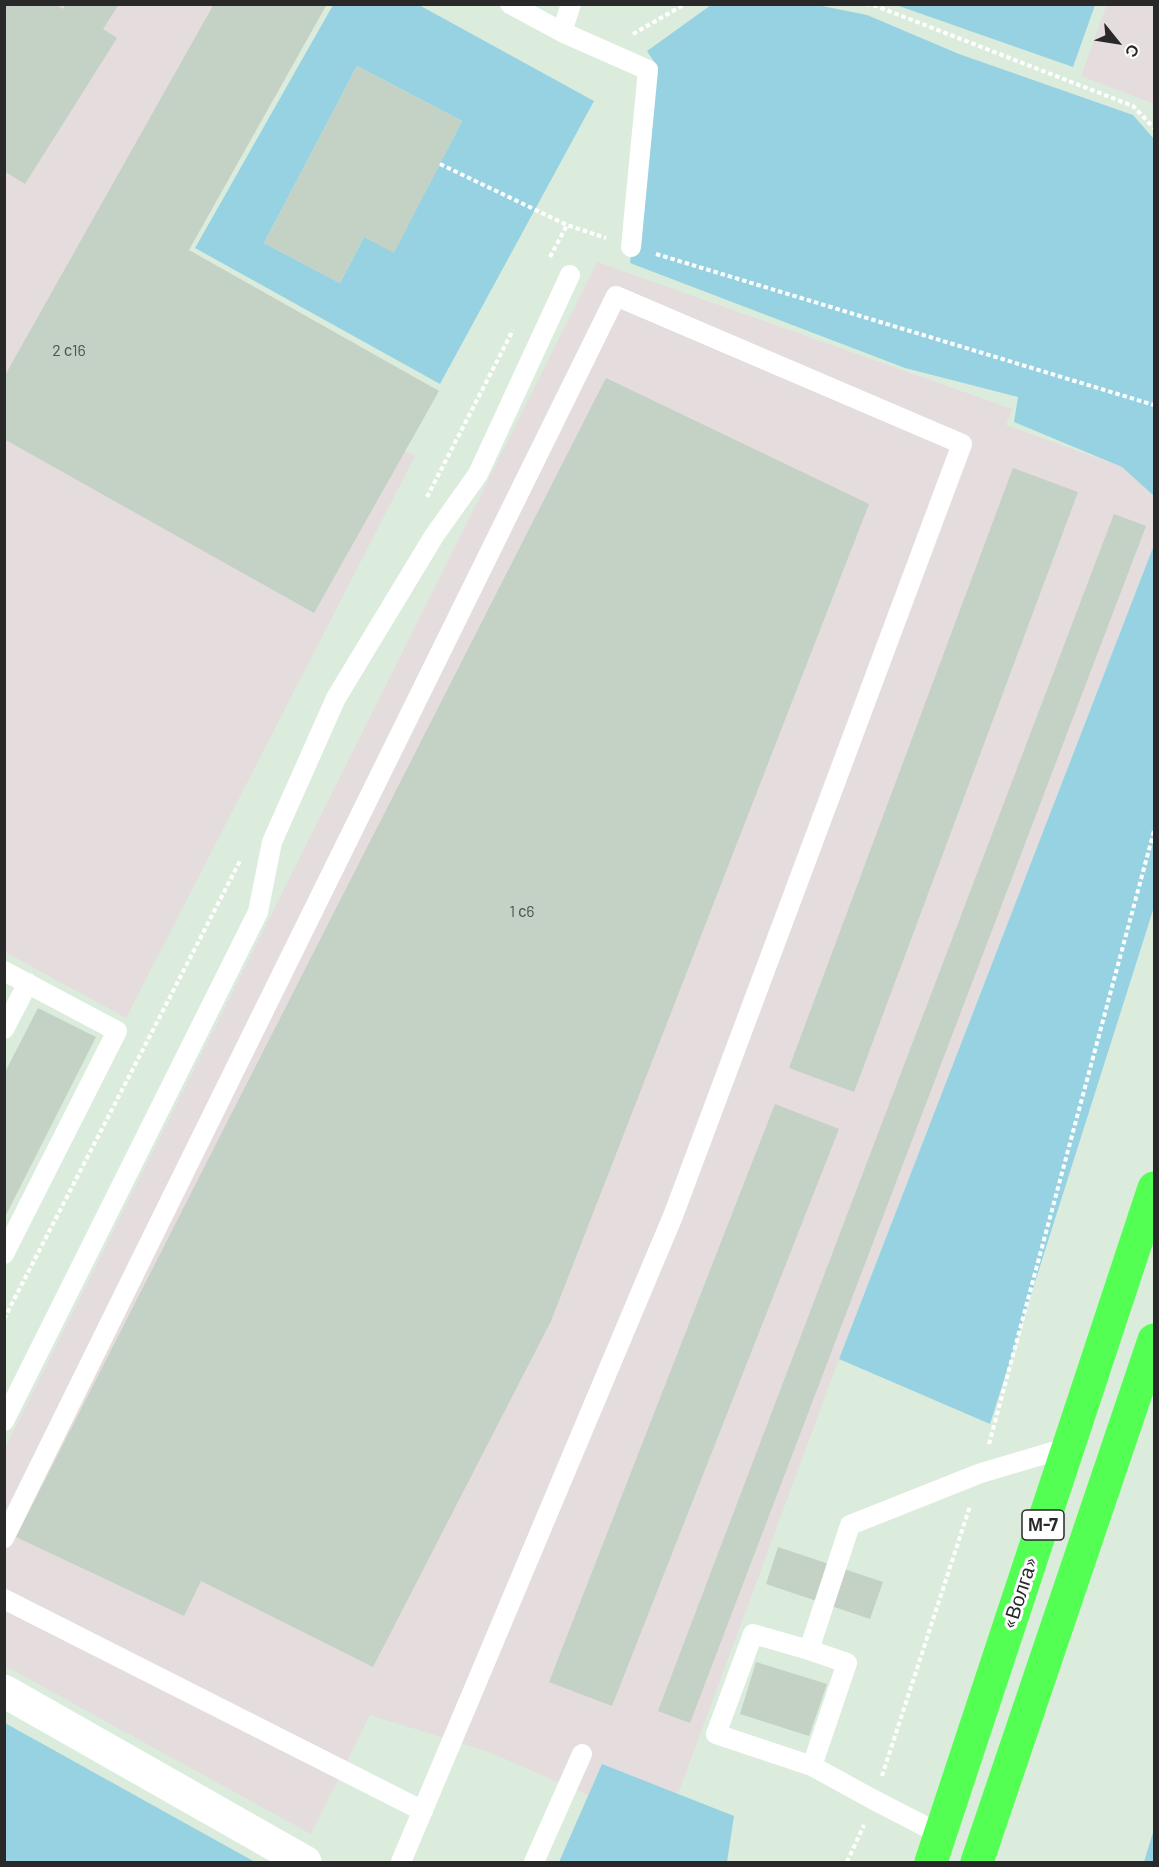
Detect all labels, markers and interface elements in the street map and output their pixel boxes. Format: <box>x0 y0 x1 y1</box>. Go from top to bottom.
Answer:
north arrow <box>1087 12 1147 72</box>
text: С <box>1122 41 1144 61</box>
house number: 2 с16 <box>52 341 86 361</box>
house number: 1 с6 <box>509 902 535 922</box>
road number: М-7 <box>1022 1510 1064 1540</box>
street label: «Волга» <box>997 1553 1043 1633</box>

